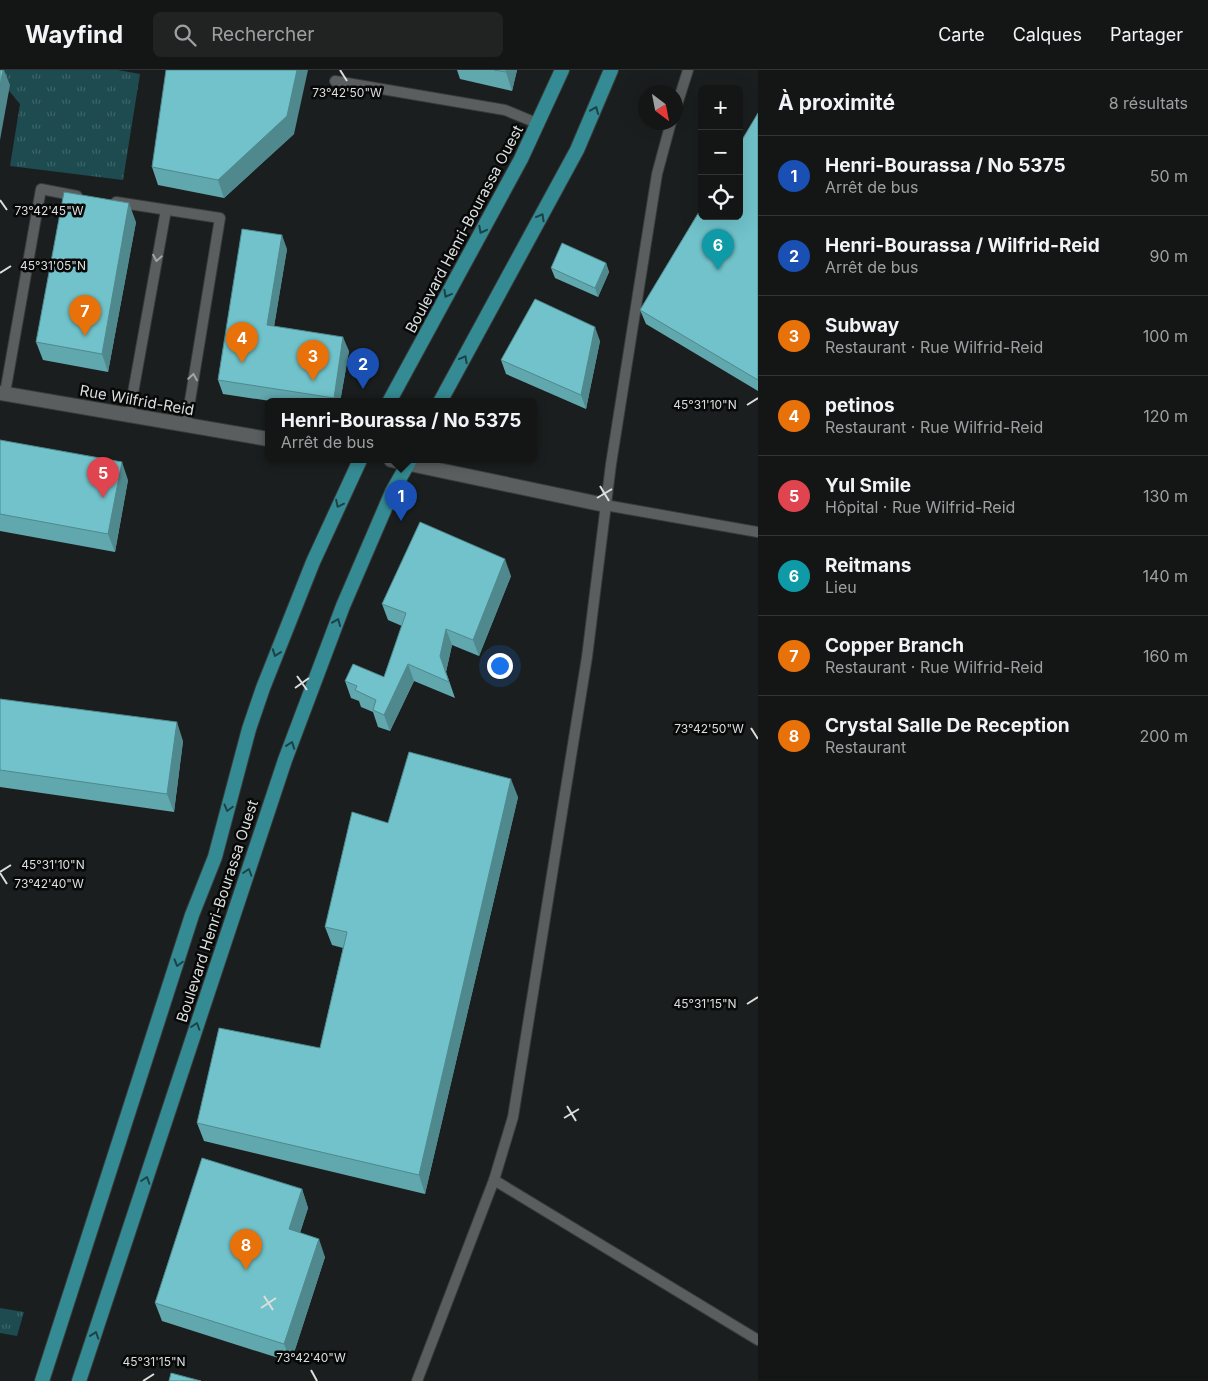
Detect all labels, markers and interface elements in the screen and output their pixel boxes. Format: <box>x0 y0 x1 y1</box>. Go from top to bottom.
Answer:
search box <box>153 12 503 57</box>
text: Wayfind <box>25 20 123 49</box>
icon: search <box>171 21 199 49</box>
text: Rechercher <box>211 23 315 46</box>
text: Carte <box>938 24 985 45</box>
text: Calques <box>1013 24 1082 45</box>
text: Partager <box>1110 24 1183 45</box>
text: 73°42'50"W <box>312 85 382 100</box>
north arrow <box>638 85 683 130</box>
map controls <box>698 85 743 220</box>
button: + <box>698 85 743 130</box>
text: À proximité <box>778 90 895 115</box>
text: 8 résultats <box>1109 93 1188 113</box>
one-way arrow <box>589 106 599 115</box>
street label: Boulevard Henri-Bourassa Ouest <box>401 122 527 336</box>
button: − <box>698 130 743 175</box>
text: Henri-Bourassa / No 5375 <box>825 154 1066 177</box>
text: 1 <box>791 166 797 186</box>
text: 50 m <box>1150 166 1188 186</box>
button: locate <box>698 175 743 220</box>
text: Arrêt de bus <box>825 177 918 197</box>
text: 73°42'45"W <box>14 203 84 218</box>
one-way arrow <box>535 213 545 222</box>
one-way arrow <box>478 225 488 234</box>
pin: 6 <box>702 229 734 270</box>
text: Henri-Bourassa / Wilfrid-Reid <box>825 234 1100 257</box>
text: 2 <box>789 246 799 266</box>
text: 90 m <box>1149 246 1188 266</box>
one-way arrow <box>152 254 163 263</box>
text: Arrêt de bus <box>825 257 918 277</box>
text: 45°31'05"N <box>20 258 86 273</box>
one-way arrow <box>443 289 453 298</box>
pin: 7 <box>69 295 101 336</box>
text: Subway <box>825 314 899 337</box>
pin: 4 <box>226 322 258 363</box>
text: 3 <box>789 326 799 346</box>
text: 100 m <box>1143 326 1188 346</box>
text: Restaurant · Rue Wilfrid-Reid <box>825 337 1043 357</box>
pin: 3 <box>297 340 329 381</box>
pin: 2 <box>347 348 379 389</box>
one-way arrow <box>457 356 467 365</box>
one-way arrow <box>188 372 198 381</box>
street label: Rue Wilfrid-Reid <box>78 381 196 419</box>
text: petinos <box>825 394 895 417</box>
text: 45°31'10"N <box>673 397 737 412</box>
popup <box>265 398 537 463</box>
text: 4 <box>789 406 799 426</box>
text: 120 m <box>1143 406 1188 426</box>
text: Henri-Bourassa / No 5375 <box>281 409 521 432</box>
text: Restaurant · Rue Wilfrid-Reid <box>825 417 1043 437</box>
text: Arrêt de bus <box>281 432 374 452</box>
pin: 5 <box>87 457 119 498</box>
text: Yul Smile <box>825 474 911 497</box>
pin: 1 <box>385 480 417 521</box>
text: 5 <box>789 486 799 506</box>
text: 130 m <box>1143 486 1188 506</box>
text: Hôpital · Rue Wilfrid-Reid <box>825 497 1015 517</box>
one-way arrow <box>335 499 345 508</box>
text: Reitmans <box>825 554 912 577</box>
text: 6 <box>789 566 799 586</box>
text: 140 m <box>1143 566 1188 586</box>
text: Lieu <box>825 577 857 597</box>
one-way arrow <box>331 618 342 627</box>
text: Copper Branch <box>825 634 964 657</box>
text: 7 <box>789 646 799 666</box>
text: 160 m <box>1143 646 1188 666</box>
one-way arrow <box>272 649 282 657</box>
your location <box>487 653 513 679</box>
text: Restaurant · Rue Wilfrid-Reid <box>825 657 1043 677</box>
text: Crystal Salle De Reception <box>825 714 1070 737</box>
text: 73°42'50"W <box>674 721 744 736</box>
text: 8 <box>789 726 799 746</box>
text: 200 m <box>1140 726 1188 746</box>
text: Restaurant <box>825 737 906 757</box>
one-way arrow <box>285 741 295 750</box>
street label: Boulevard Henri-Bourassa Ouest <box>172 797 262 1025</box>
one-way arrow <box>223 804 234 813</box>
text: 45°31'10"N <box>21 857 85 872</box>
one-way arrow <box>242 868 252 877</box>
text: 73°42'40"W <box>14 876 84 891</box>
one-way arrow <box>173 958 184 967</box>
text: 45°31'15"N <box>673 996 737 1011</box>
one-way arrow <box>191 1022 201 1031</box>
one-way arrow <box>140 1177 150 1185</box>
pin: 8 <box>230 1229 262 1270</box>
one-way arrow <box>89 1331 99 1339</box>
text: 73°42'40"W <box>276 1350 346 1365</box>
text: 45°31'15"N <box>122 1354 186 1369</box>

